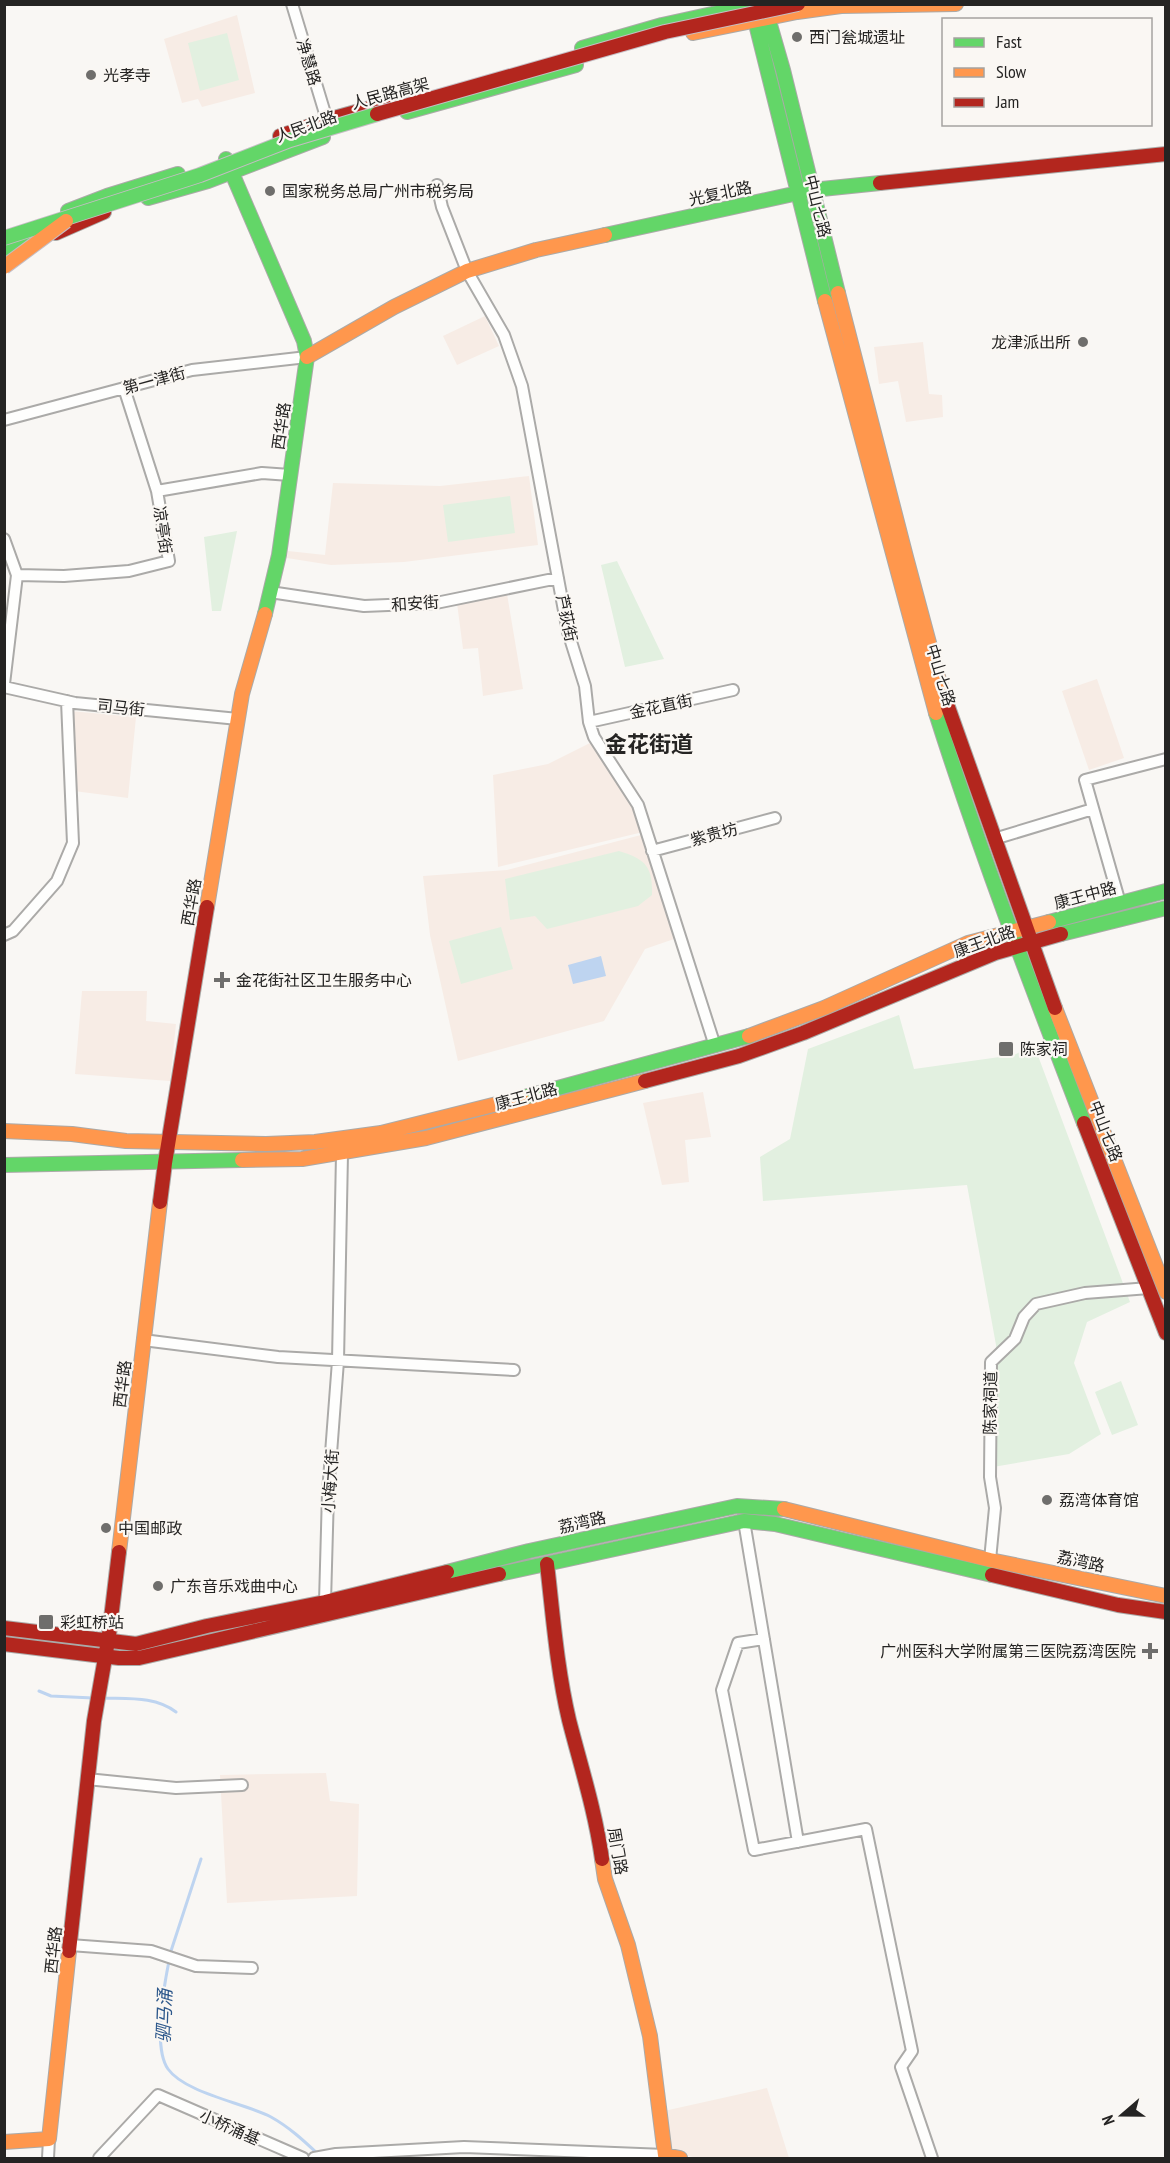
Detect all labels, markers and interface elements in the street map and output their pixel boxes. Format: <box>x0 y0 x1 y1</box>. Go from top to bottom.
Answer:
legend <box>942 18 1152 126</box>
place label: 西门瓮城遗址 <box>809 27 905 47</box>
marker: 西门瓮城遗址 <box>790 30 804 44</box>
text: Fast <box>996 30 1022 53</box>
street label: 净慧路 <box>292 36 326 88</box>
text: Slow <box>996 60 1027 83</box>
place label: 光孝寺 <box>103 65 151 85</box>
marker: 光孝寺 <box>84 68 98 82</box>
street label: 人民路高架 <box>349 73 431 113</box>
text: Jam <box>995 90 1019 113</box>
street label: 人民北路 <box>273 106 339 146</box>
street label: 中山七路 <box>801 173 835 239</box>
street label: 光复北路 <box>687 177 753 209</box>
place label: 国家税务总局广州市税务局 <box>282 181 474 201</box>
marker: 国家税务总局广州市税务局 <box>263 184 277 198</box>
place label: 龙津派出所 <box>991 332 1071 352</box>
marker: 龙津派出所 <box>1076 335 1090 349</box>
street label: 第一津街 <box>120 362 188 398</box>
street label: 西华路 <box>268 401 294 451</box>
street label: 凉亭街 <box>150 505 176 555</box>
street label: 和安街 <box>390 591 440 615</box>
street label: 芦荻街 <box>552 592 582 644</box>
street label: 中山七路 <box>922 641 960 709</box>
street label: 金花直街 <box>628 690 694 722</box>
street label: 司马街 <box>96 695 146 719</box>
district label: 金花街道 <box>605 730 693 758</box>
street label: 紫贵坊 <box>688 818 740 850</box>
street label: 西华路 <box>177 877 205 927</box>
street label: 康王中路 <box>1051 877 1119 913</box>
street label: 康王北路 <box>951 921 1017 961</box>
place label: 金花街社区卫生服务中心 <box>236 970 412 990</box>
marker: 金花街社区卫生服务中心 <box>213 971 231 989</box>
place label: 陈家祠 <box>1020 1039 1068 1059</box>
marker: 陈家祠 <box>997 1040 1015 1058</box>
street label: 康王北路 <box>492 1078 560 1114</box>
street label: 中山七路 <box>1085 1098 1127 1164</box>
street label: 西华路 <box>109 1359 135 1409</box>
street label: 陈家祠道 <box>979 1371 1001 1435</box>
street label: 小梅大街 <box>318 1448 342 1514</box>
place label: 荔湾体育馆 <box>1059 1490 1139 1510</box>
marker: 荔湾体育馆 <box>1040 1493 1054 1507</box>
street label: 荔湾路 <box>556 1507 608 1537</box>
place label: 中国邮政 <box>118 1518 182 1538</box>
marker: 中国邮政 <box>99 1521 113 1535</box>
street label: 荔湾路 <box>1055 1546 1107 1576</box>
place label: 广东音乐戏曲中心 <box>170 1576 298 1596</box>
marker: 广东音乐戏曲中心 <box>151 1579 165 1593</box>
place label: 彩虹桥站 <box>60 1612 124 1632</box>
marker: 彩虹桥站 <box>37 1613 55 1631</box>
place label: 广州医科大学附属第三医院荔湾医院 <box>880 1641 1136 1661</box>
marker: 广州医科大学附属第三医院荔湾医院 <box>1141 1642 1159 1660</box>
street label: 周门路 <box>604 1826 632 1876</box>
street label: 西华路 <box>41 1925 65 1975</box>
water label: 驷马涌 <box>152 1987 177 2043</box>
north arrow <box>1092 2085 1152 2145</box>
street label: 小桥涌基 <box>197 2105 263 2149</box>
text: N <box>1097 2113 1119 2128</box>

